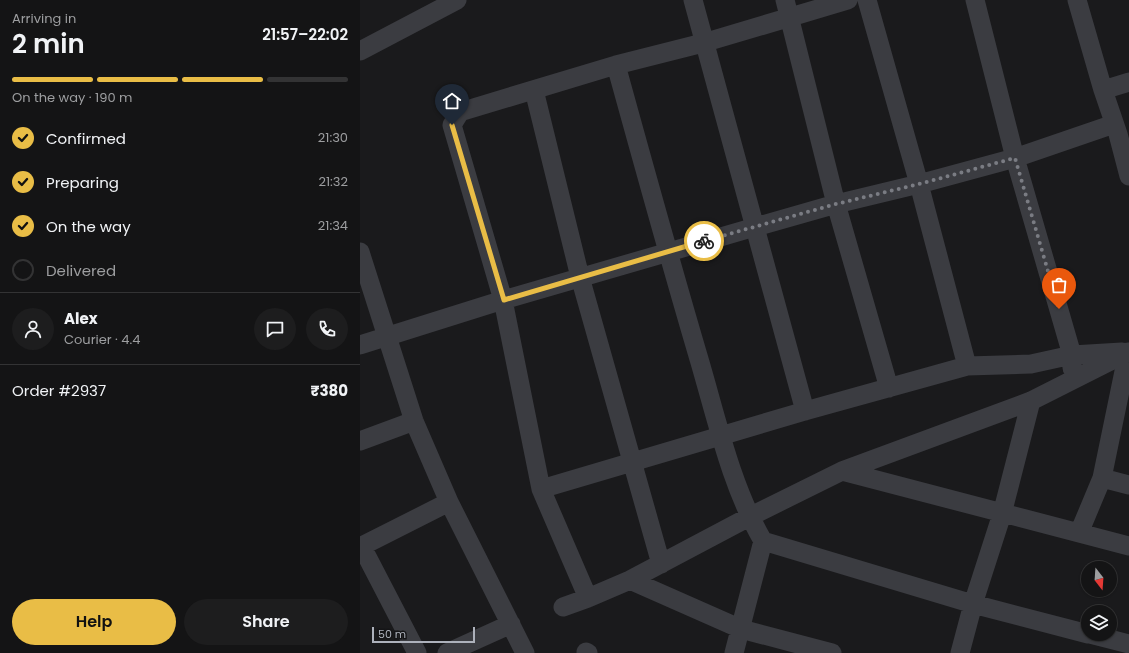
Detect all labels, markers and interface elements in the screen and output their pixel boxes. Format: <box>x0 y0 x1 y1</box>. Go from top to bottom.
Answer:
text: Arriving in <box>12 9 76 28</box>
text: 21:57–22:02 <box>262 24 348 45</box>
text: 2 min <box>12 26 85 62</box>
pin <box>435 84 469 125</box>
text: On the way · 190 m <box>12 88 132 107</box>
icon: home <box>441 90 463 112</box>
icon: check <box>12 127 34 149</box>
text: Confirmed <box>46 128 126 149</box>
text: 21:30 <box>318 128 348 147</box>
icon: check <box>12 171 34 193</box>
text: Preparing <box>46 172 119 193</box>
text: 21:32 <box>318 172 348 191</box>
icon: check <box>12 215 34 237</box>
text: On the way <box>46 216 131 237</box>
text: 21:34 <box>318 216 348 235</box>
courier <box>684 221 724 261</box>
icon: bike <box>693 230 715 252</box>
text: Delivered <box>46 260 116 281</box>
pin <box>1042 268 1076 309</box>
icon: bag <box>1048 274 1070 296</box>
button: person <box>12 308 54 350</box>
text: Alex <box>64 308 98 329</box>
button: chat <box>254 308 296 350</box>
button: phone <box>306 308 348 350</box>
text: Courier · 4.4 <box>64 330 140 349</box>
text: Order #2937 <box>12 380 106 401</box>
text: ₹380 <box>310 380 348 401</box>
north arrow <box>1081 561 1117 597</box>
map controls <box>1081 561 1117 641</box>
button: Help <box>12 599 176 645</box>
button: Share <box>184 599 348 645</box>
button: layers <box>1081 605 1117 641</box>
scale bar <box>372 625 475 644</box>
text: 50 m <box>378 626 406 642</box>

